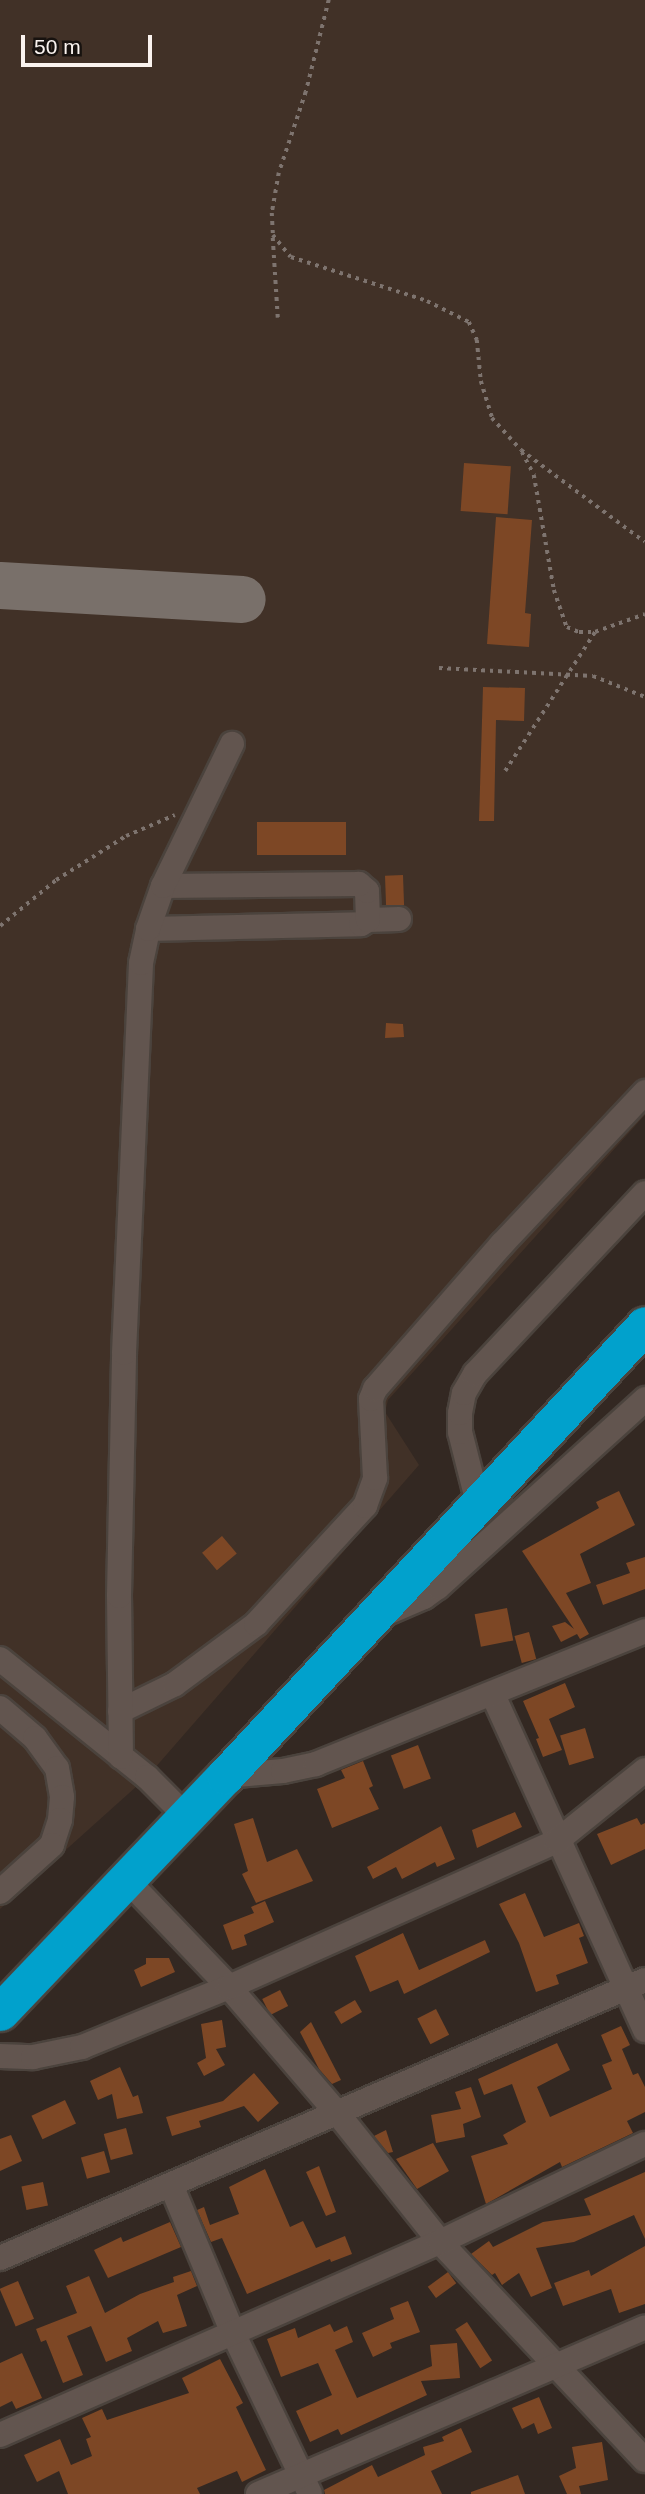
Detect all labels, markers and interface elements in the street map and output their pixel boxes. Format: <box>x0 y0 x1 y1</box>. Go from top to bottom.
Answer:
scale bar <box>24 21 156 65</box>
text: 50 m <box>34 35 81 58</box>

